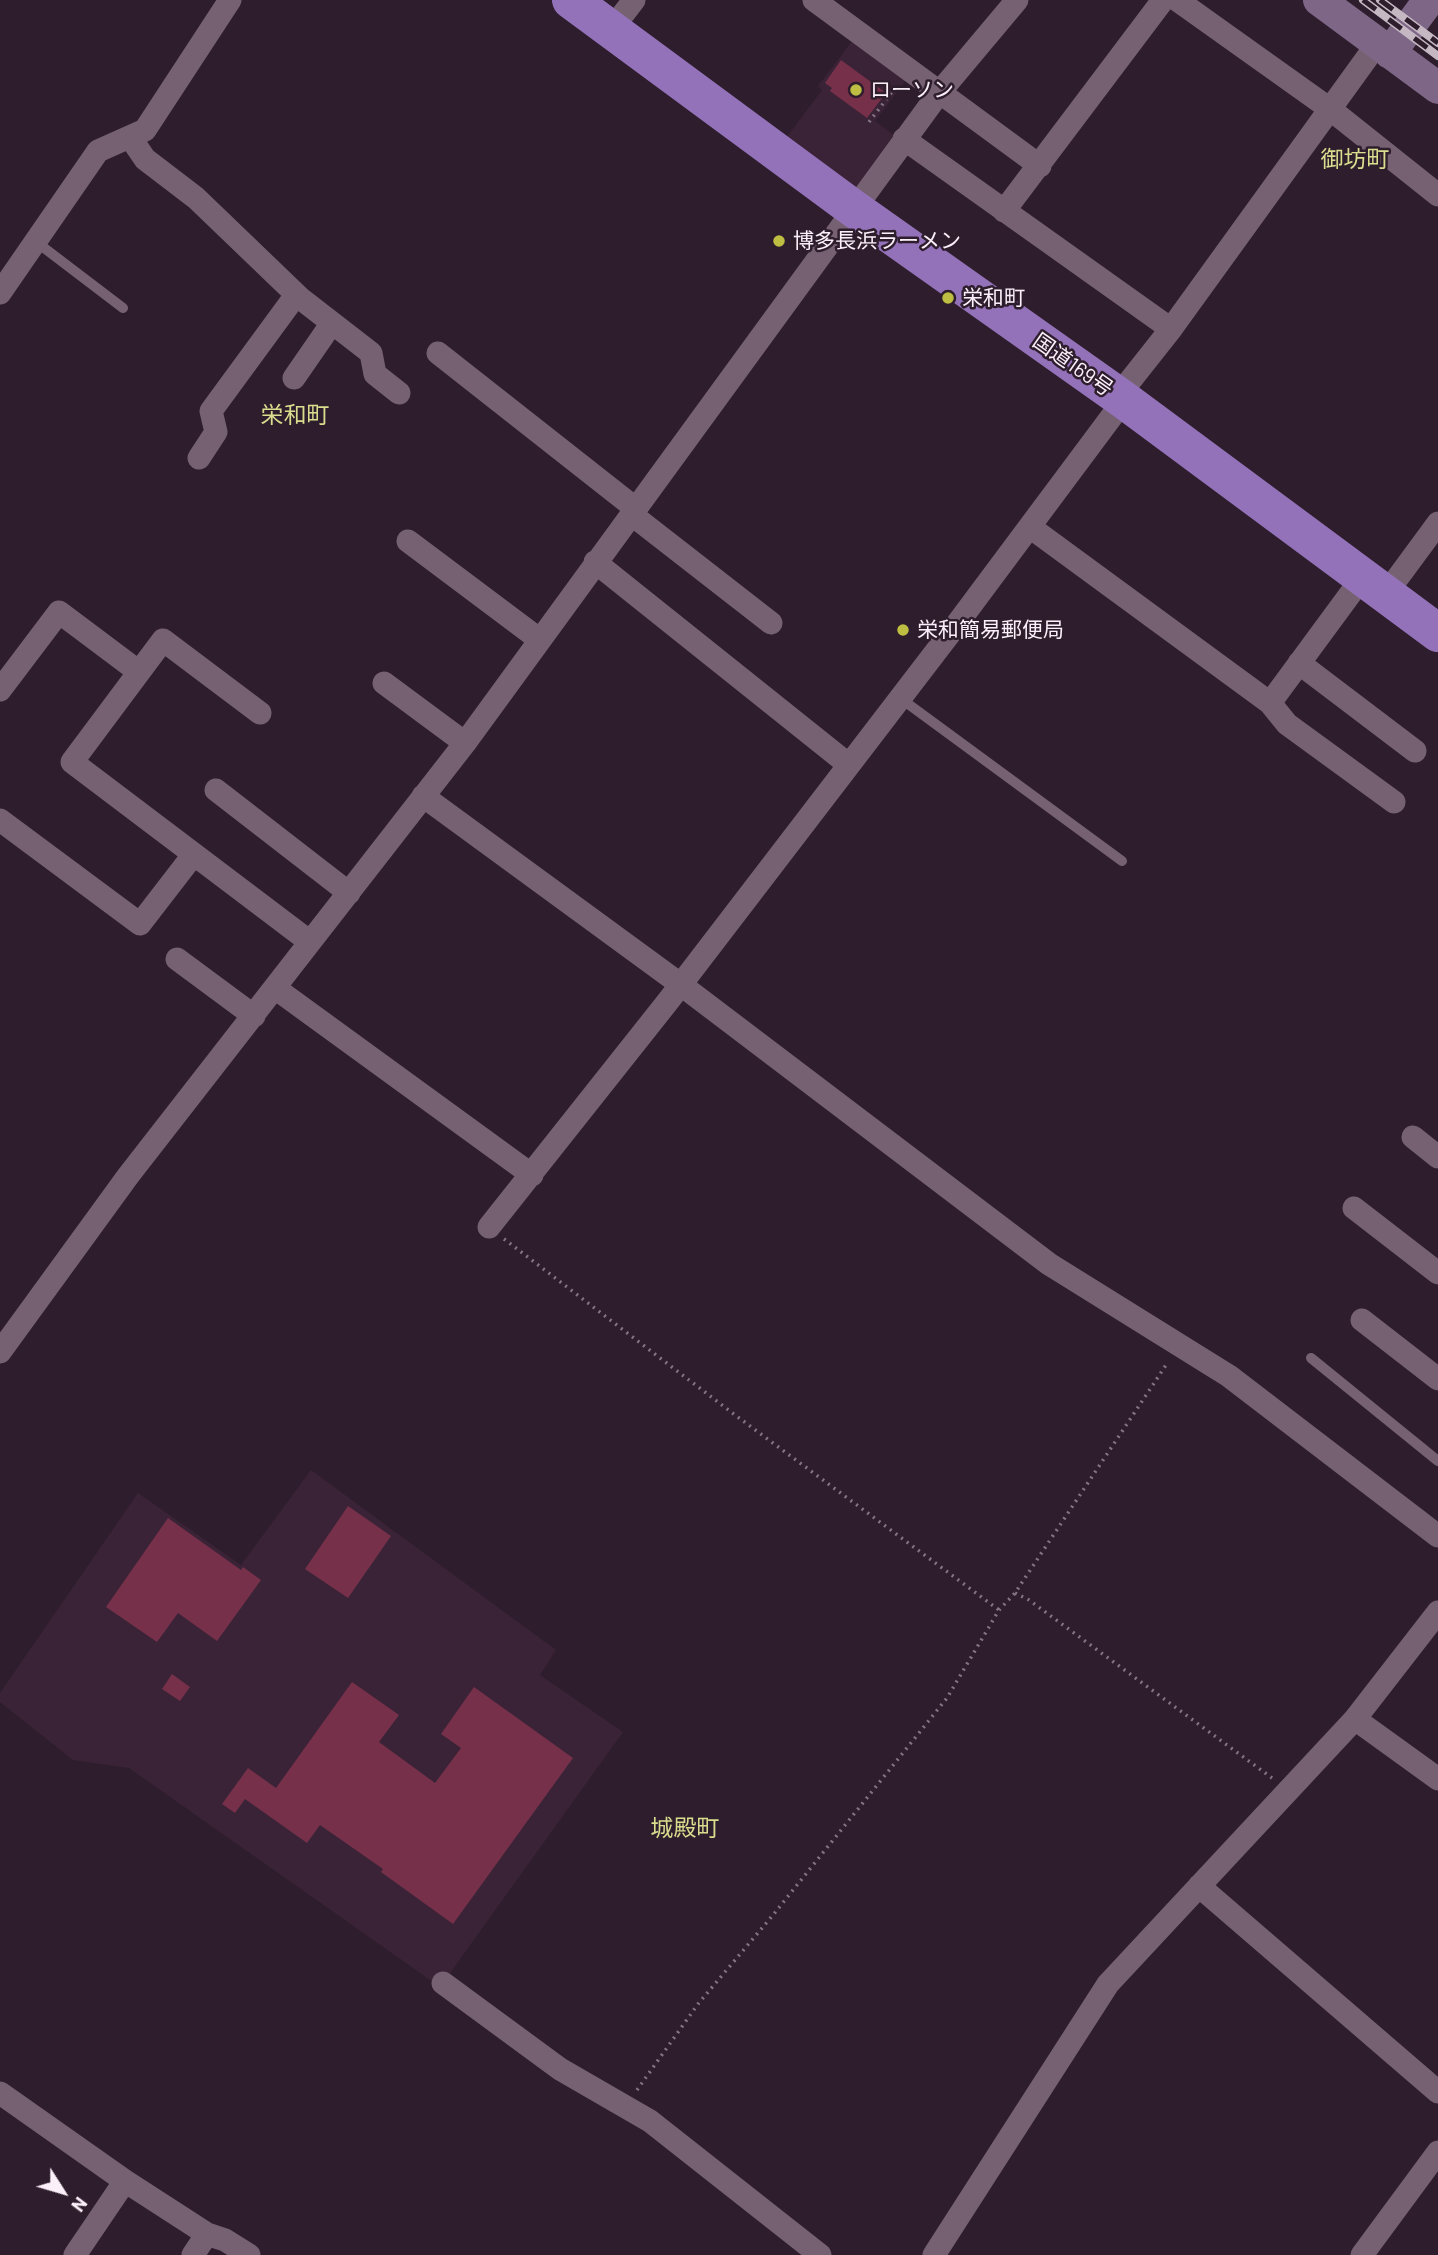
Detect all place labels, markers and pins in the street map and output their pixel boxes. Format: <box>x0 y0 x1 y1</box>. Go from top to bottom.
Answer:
place label: ローソン <box>870 77 954 103</box>
marker: ローソン <box>848 82 864 98</box>
place label: 博多長浜ラーメン <box>793 228 961 254</box>
marker: 博多長浜ラーメン <box>771 233 787 249</box>
place label: 栄和町 <box>962 285 1025 311</box>
marker: 栄和町 <box>940 290 956 306</box>
place label: 栄和簡易郵便局 <box>917 617 1064 643</box>
marker: 栄和簡易郵便局 <box>895 622 911 638</box>

